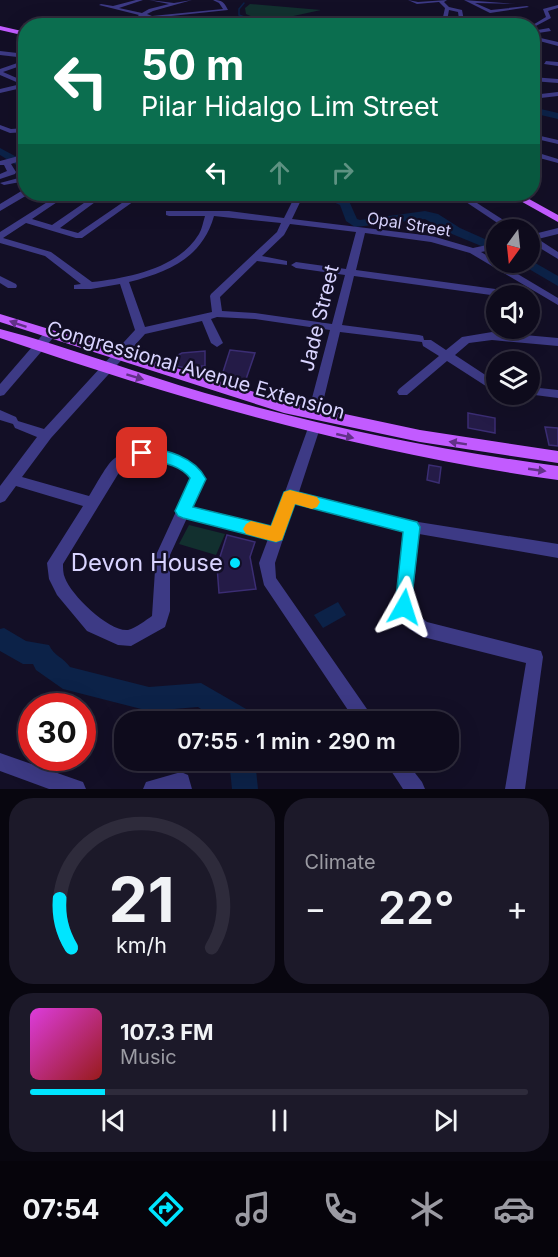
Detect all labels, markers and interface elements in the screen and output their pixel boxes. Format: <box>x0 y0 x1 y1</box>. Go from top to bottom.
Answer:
text: 50 m <box>141 39 244 90</box>
icon: left <box>42 42 120 120</box>
text: Pilar Hidalgo Lim Street <box>141 90 439 123</box>
icon: left <box>200 156 233 189</box>
icon: ahead <box>263 156 296 189</box>
icon: right <box>326 156 359 189</box>
street label: Opal Street <box>366 207 452 241</box>
north arrow <box>486 219 540 273</box>
map controls <box>486 219 540 405</box>
street label: Jade Street <box>294 262 344 374</box>
button: sound <box>486 285 540 339</box>
street label: Congressional Avenue Extension <box>44 316 348 424</box>
one-way arrow <box>9 319 27 329</box>
button: layers <box>486 351 540 405</box>
one-way arrow <box>127 373 145 382</box>
pin <box>116 427 167 478</box>
one-way arrow <box>336 431 354 441</box>
icon: arrive <box>125 436 158 469</box>
one-way arrow <box>449 438 468 447</box>
one-way arrow <box>528 465 547 475</box>
place label: Devon House <box>71 548 223 577</box>
marker: Devon House <box>228 556 242 570</box>
position arrow <box>372 575 436 639</box>
speed limit sign: 30 <box>18 693 96 771</box>
text: 07:55 · 1 min · 290 m <box>177 728 396 754</box>
text: Climate <box>305 850 376 874</box>
text: 21 <box>109 862 175 937</box>
text: 22° <box>378 880 455 935</box>
text: − <box>305 888 326 928</box>
text: + <box>506 888 528 928</box>
text: km/h <box>116 932 167 958</box>
text: 107.3 FM <box>120 1019 214 1045</box>
text: Music <box>120 1045 177 1069</box>
icon: previous <box>97 1104 130 1137</box>
icon: pause <box>263 1104 296 1137</box>
icon: next <box>429 1104 462 1137</box>
icon: directions <box>145 1188 187 1230</box>
icon: music <box>232 1188 274 1230</box>
icon: phone <box>319 1188 361 1230</box>
icon: climate <box>406 1188 448 1230</box>
icon: car <box>493 1188 535 1230</box>
text: 07:54 <box>23 1193 100 1226</box>

